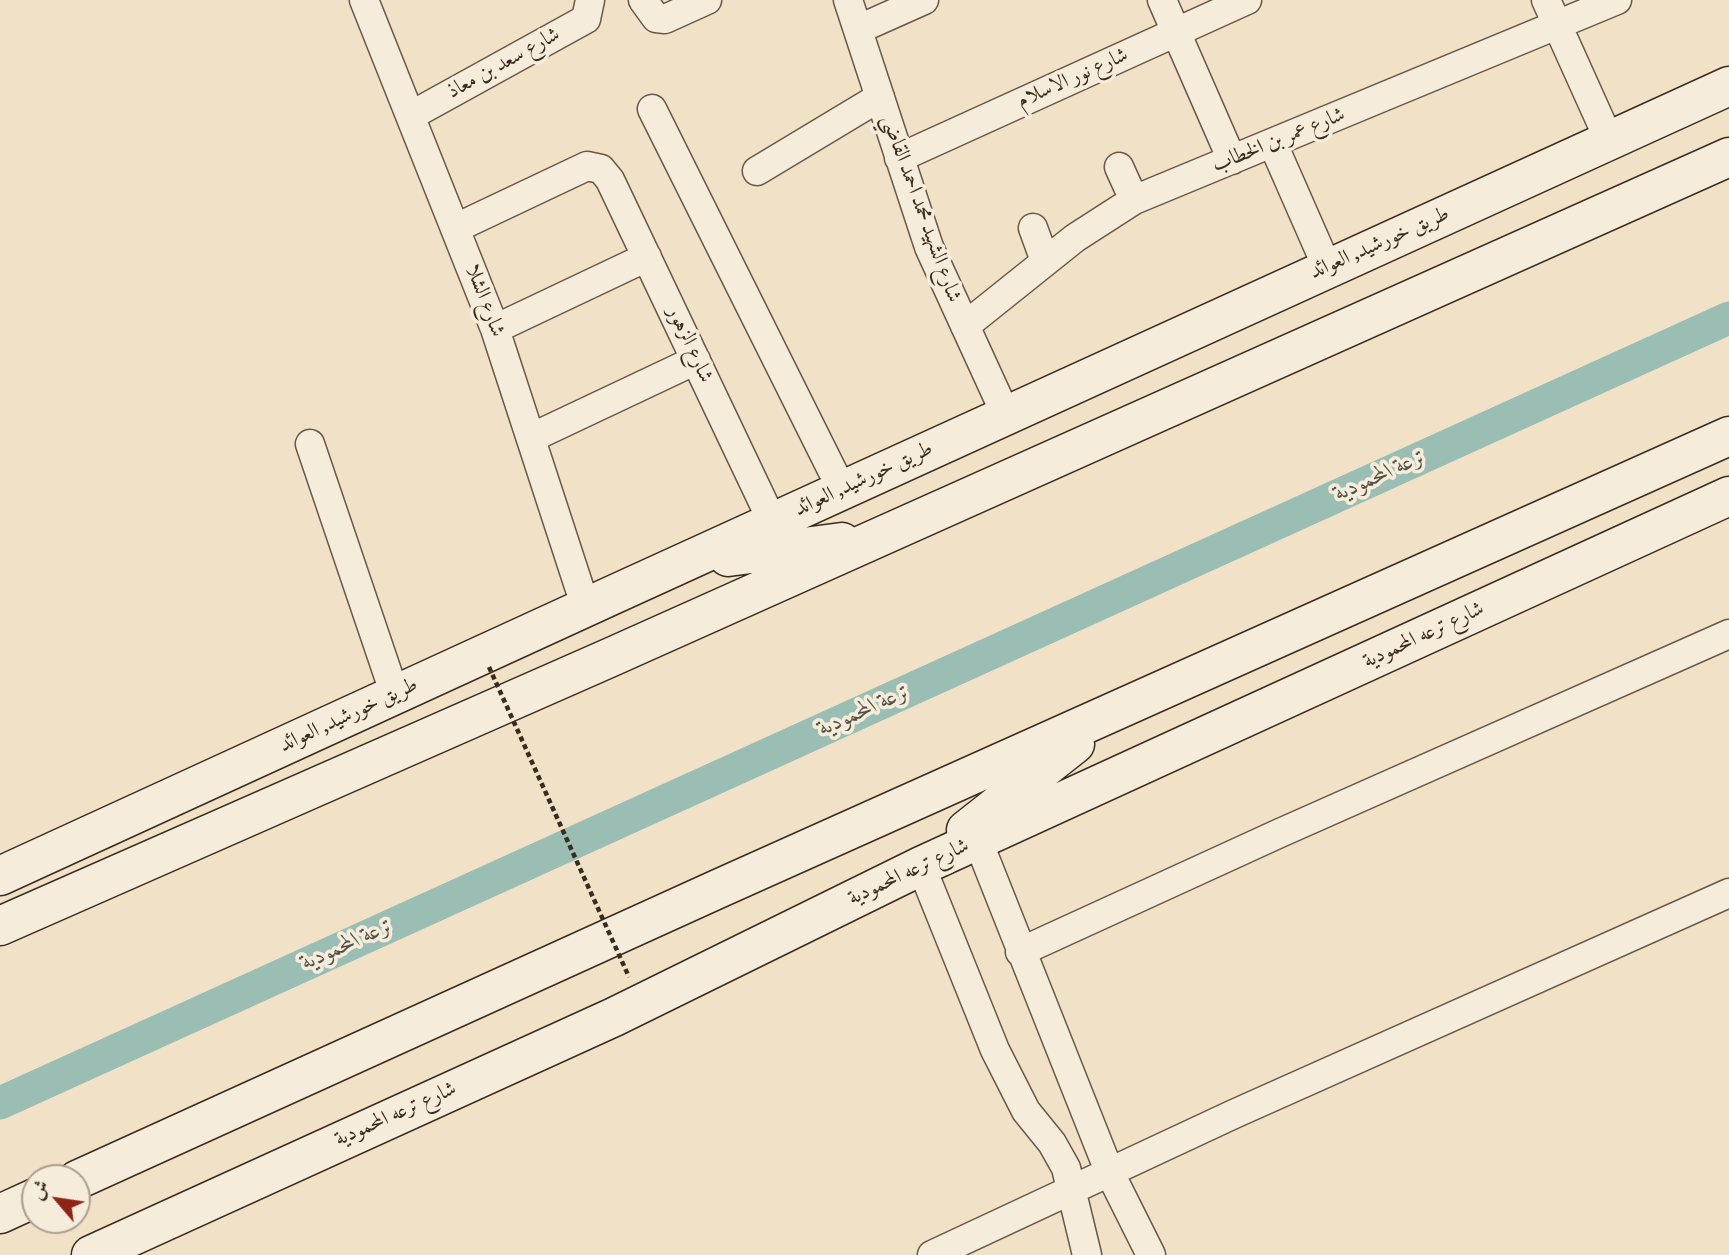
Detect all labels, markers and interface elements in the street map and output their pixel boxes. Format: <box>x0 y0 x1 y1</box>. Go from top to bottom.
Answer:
street label: شارع سعد بن معاذ <box>443 23 565 105</box>
street label: شارع نور الاسلام <box>1014 43 1132 115</box>
street label: شارع عمر بن الخطاب <box>1209 103 1349 179</box>
street label: شارع الشهيد محمد احمد القاضي <box>874 112 966 306</box>
street label: طريق خورشيد, العوائد <box>1306 202 1454 286</box>
street label: شارع الشلا <box>459 261 509 341</box>
street label: شارع الزهور <box>660 303 718 387</box>
street label: طريق خورشيد, العوائد <box>791 437 937 523</box>
water label: ترعة المحمودية <box>1331 443 1431 509</box>
street label: شارع ترعه المحمودية <box>1360 597 1488 675</box>
street label: طريق خورشيد, العوائد <box>276 673 422 759</box>
water label: ترعة المحمودية <box>815 678 915 744</box>
street label: شارع ترعه المحمودية <box>845 834 973 912</box>
water label: ترعة المحمودية <box>298 912 398 978</box>
street label: شارع ترعه المحمودية <box>331 1077 461 1153</box>
north arrow <box>21 1164 91 1234</box>
text: ش <box>24 1176 54 1204</box>

